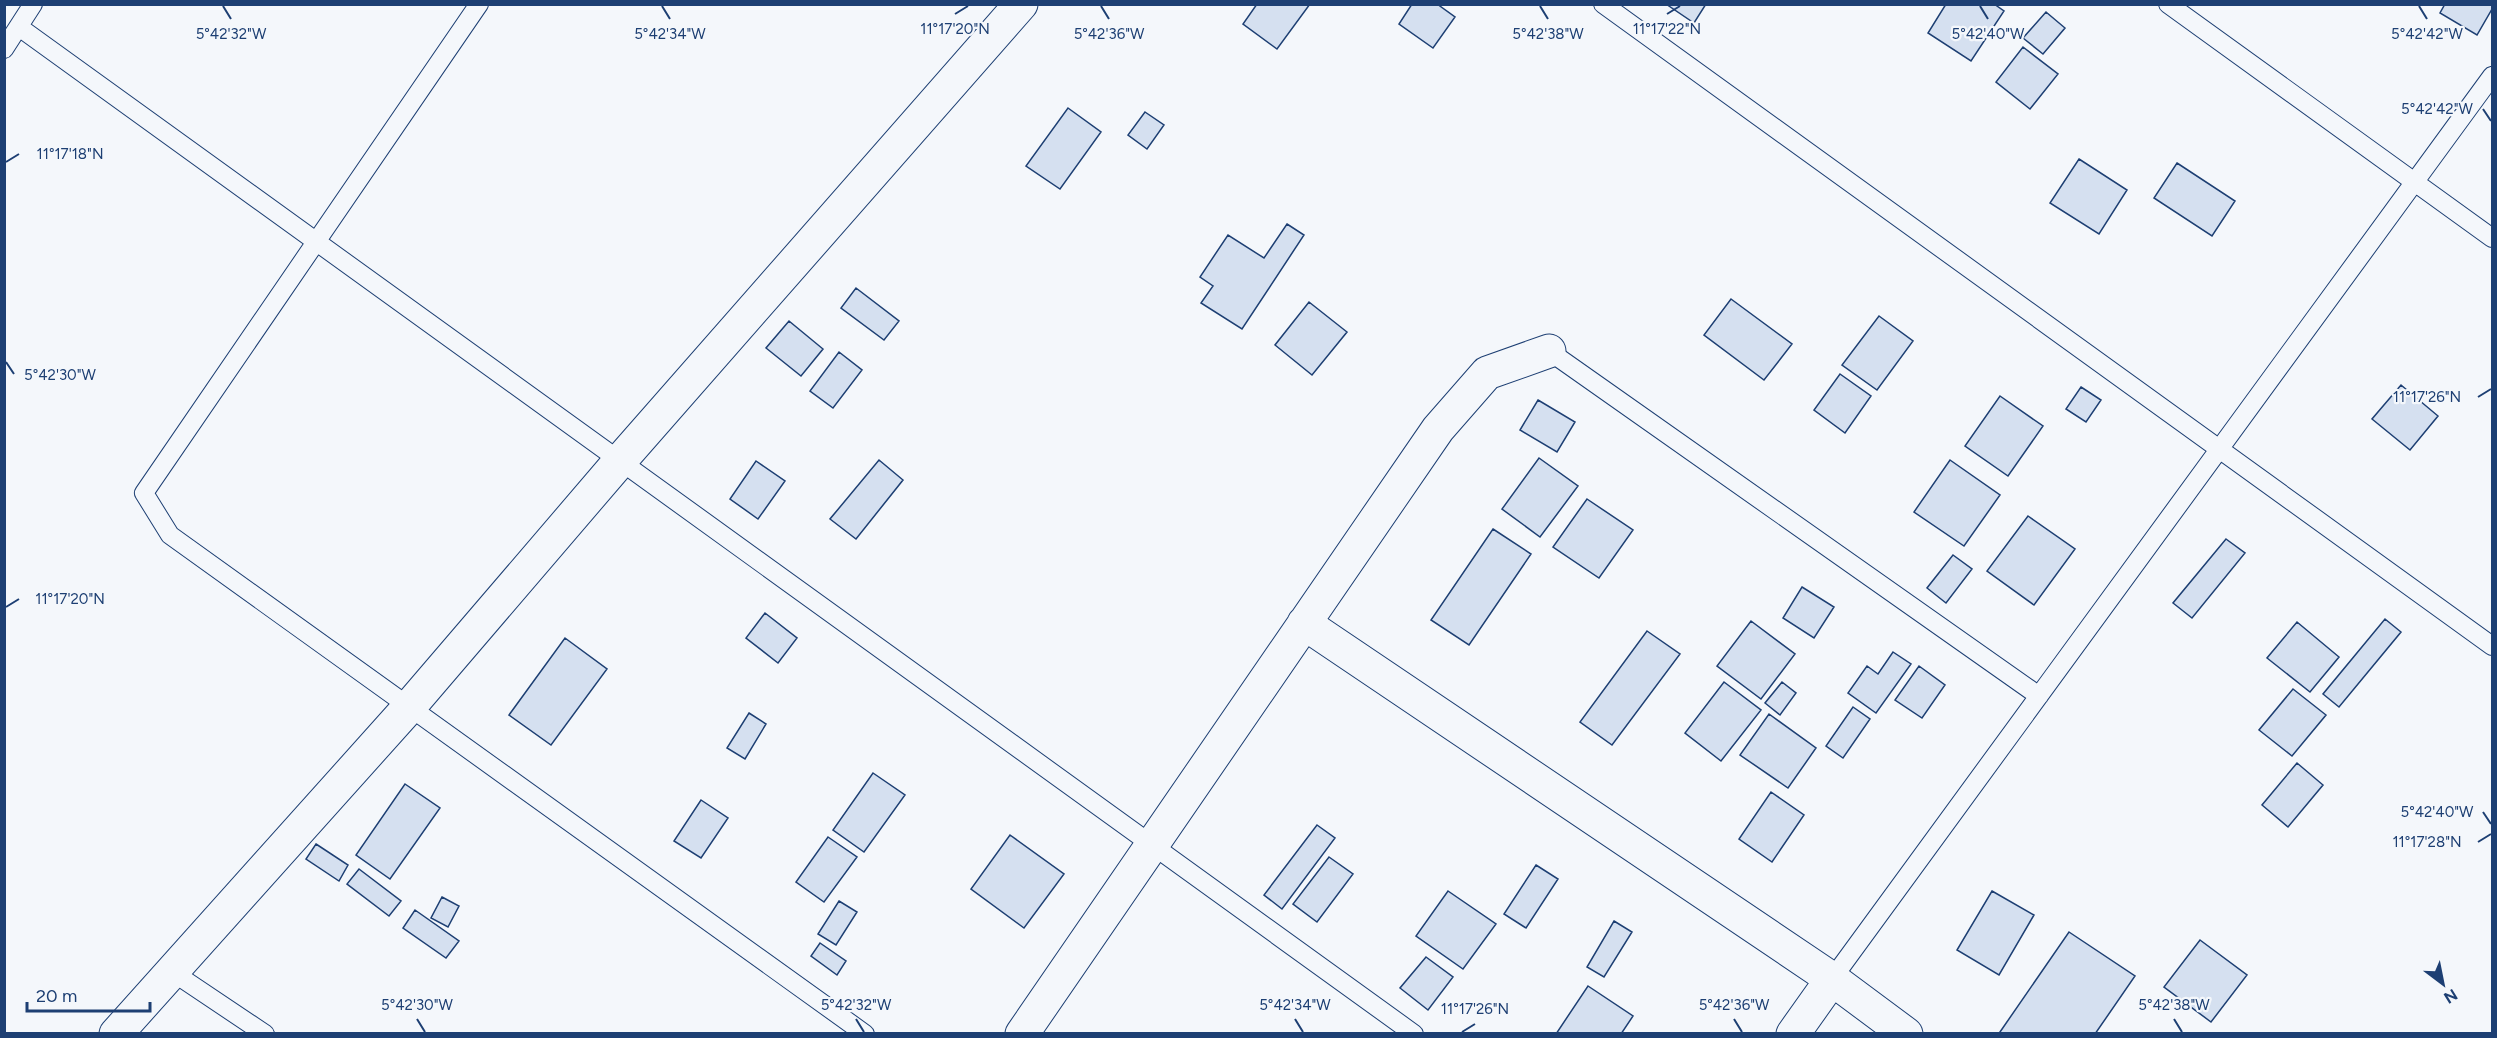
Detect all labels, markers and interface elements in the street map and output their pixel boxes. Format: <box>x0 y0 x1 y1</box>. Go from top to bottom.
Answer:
text: 11°17'20"N <box>920 20 990 38</box>
text: 11°17'22"N <box>1633 20 1701 38</box>
text: 5°42'32"W <box>196 25 267 43</box>
text: 5°42'34"W <box>634 25 706 43</box>
text: 5°42'36"W <box>1074 25 1145 43</box>
text: 5°42'38"W <box>1512 25 1584 43</box>
text: 5°42'40"W <box>1952 25 2025 43</box>
text: 5°42'42"W <box>2391 25 2463 43</box>
text: 5°42'42"W <box>2401 100 2473 118</box>
text: 11°17'18"N <box>37 145 104 163</box>
text: 5°42'30"W <box>24 366 97 384</box>
text: 11°17'26"N <box>2393 388 2461 406</box>
text: 11°17'20"N <box>35 590 105 608</box>
text: 5°42'40"W <box>2401 803 2474 821</box>
text: 11°17'28"N <box>2392 833 2462 851</box>
north arrow <box>2413 954 2473 1014</box>
scale bar <box>27 975 150 1013</box>
text: 20 m <box>36 985 77 1007</box>
text: N <box>2440 985 2461 1008</box>
text: 5°42'30"W <box>381 996 454 1014</box>
text: 5°42'32"W <box>821 996 892 1014</box>
text: 5°42'34"W <box>1259 996 1331 1014</box>
text: 5°42'36"W <box>1699 996 1770 1014</box>
text: 5°42'38"W <box>2138 996 2210 1014</box>
text: 11°17'26"N <box>1441 1000 1509 1018</box>

